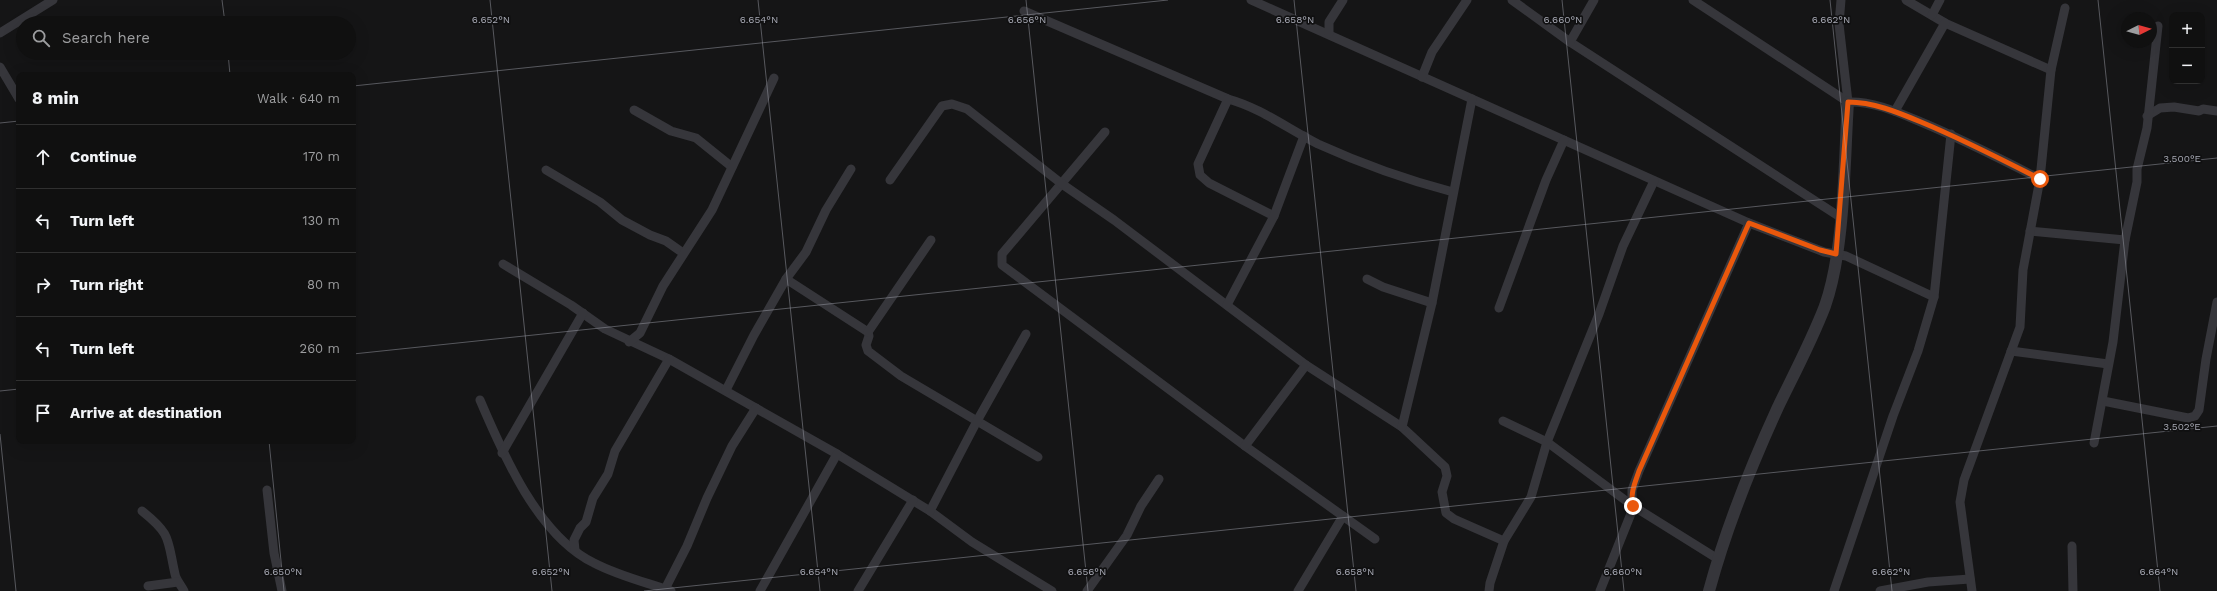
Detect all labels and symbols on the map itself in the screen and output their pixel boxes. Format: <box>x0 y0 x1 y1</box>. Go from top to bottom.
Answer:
north arrow <box>2121 12 2157 48</box>
text: 6.652°N <box>472 14 510 25</box>
text: 6.654°N <box>740 14 778 25</box>
text: 6.656°N <box>1008 14 1046 25</box>
text: 6.658°N <box>1276 14 1314 25</box>
text: 6.660°N <box>1544 14 1582 25</box>
text: 6.662°N <box>1812 14 1850 25</box>
text: 3.500°E <box>2163 153 2201 164</box>
route start <box>2031 170 2049 188</box>
text: 3.502°E <box>2163 421 2201 432</box>
route end <box>1624 497 1642 515</box>
text: 6.650°N <box>264 566 302 577</box>
text: 6.652°N <box>532 566 570 577</box>
text: 6.654°N <box>800 566 838 577</box>
text: 6.656°N <box>1068 566 1106 577</box>
text: 6.658°N <box>1336 566 1374 577</box>
text: 6.660°N <box>1604 566 1642 577</box>
text: 6.662°N <box>1872 566 1910 577</box>
text: 6.664°N <box>2140 566 2178 577</box>

